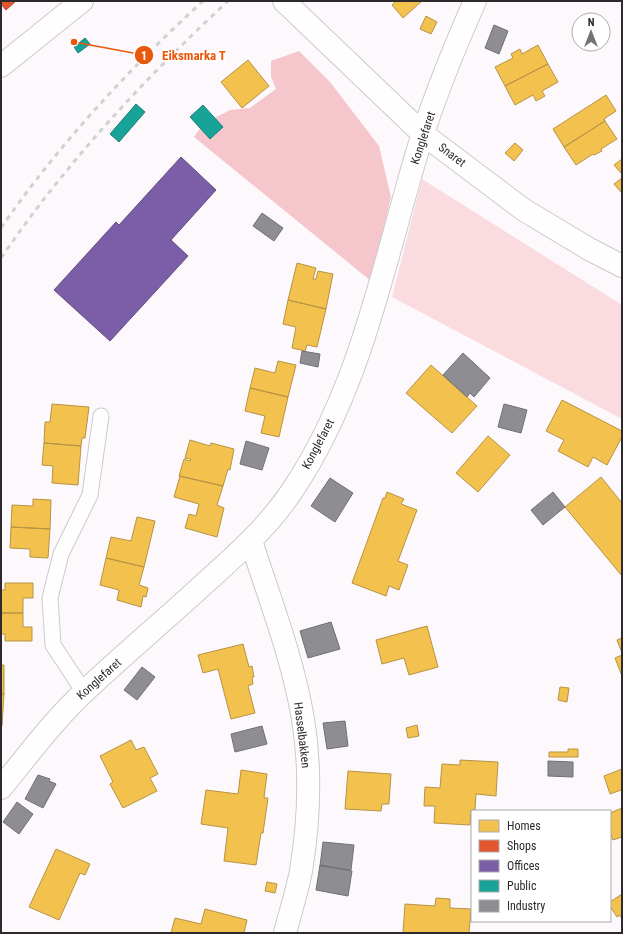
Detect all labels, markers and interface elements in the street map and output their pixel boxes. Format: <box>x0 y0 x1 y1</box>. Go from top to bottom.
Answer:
north arrow <box>571 12 611 52</box>
text: N <box>588 16 595 29</box>
callout: Eiksmarka T <box>134 43 234 68</box>
text: Eiksmarka T <box>162 48 226 63</box>
text: 1 <box>141 49 147 63</box>
street label: Konglefaret <box>408 109 438 166</box>
street label: Snaret <box>436 140 469 170</box>
street label: Konglefaret <box>299 416 337 471</box>
street label: Konglefaret <box>74 655 124 703</box>
street label: Hasselbakken <box>291 701 313 769</box>
legend <box>471 810 611 922</box>
text: Homes <box>507 819 541 833</box>
text: Shops <box>507 839 536 853</box>
text: Offices <box>507 859 540 873</box>
text: Public <box>507 879 537 893</box>
text: Industry <box>507 899 545 913</box>

